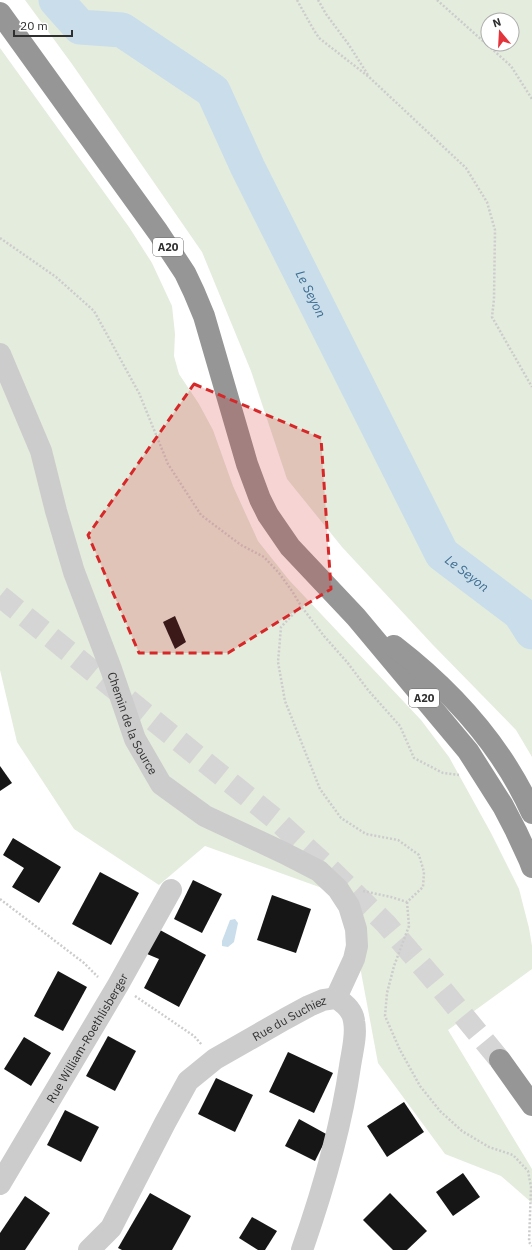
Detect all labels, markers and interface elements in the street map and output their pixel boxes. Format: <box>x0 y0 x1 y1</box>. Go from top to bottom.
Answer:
scale bar <box>14 12 72 38</box>
north arrow <box>480 12 520 52</box>
text: N <box>491 15 503 30</box>
text: 20 m <box>20 18 48 33</box>
road number: A20 <box>153 238 183 256</box>
water label: Le Seyon <box>292 267 330 320</box>
water label: Le Seyon <box>442 551 493 595</box>
street label: Chemin de la Source <box>105 670 162 777</box>
road number: A20 <box>409 689 439 707</box>
street label: Rue William-Roethlisberger <box>43 970 131 1105</box>
street label: Rue du Suchiez <box>249 992 328 1044</box>

